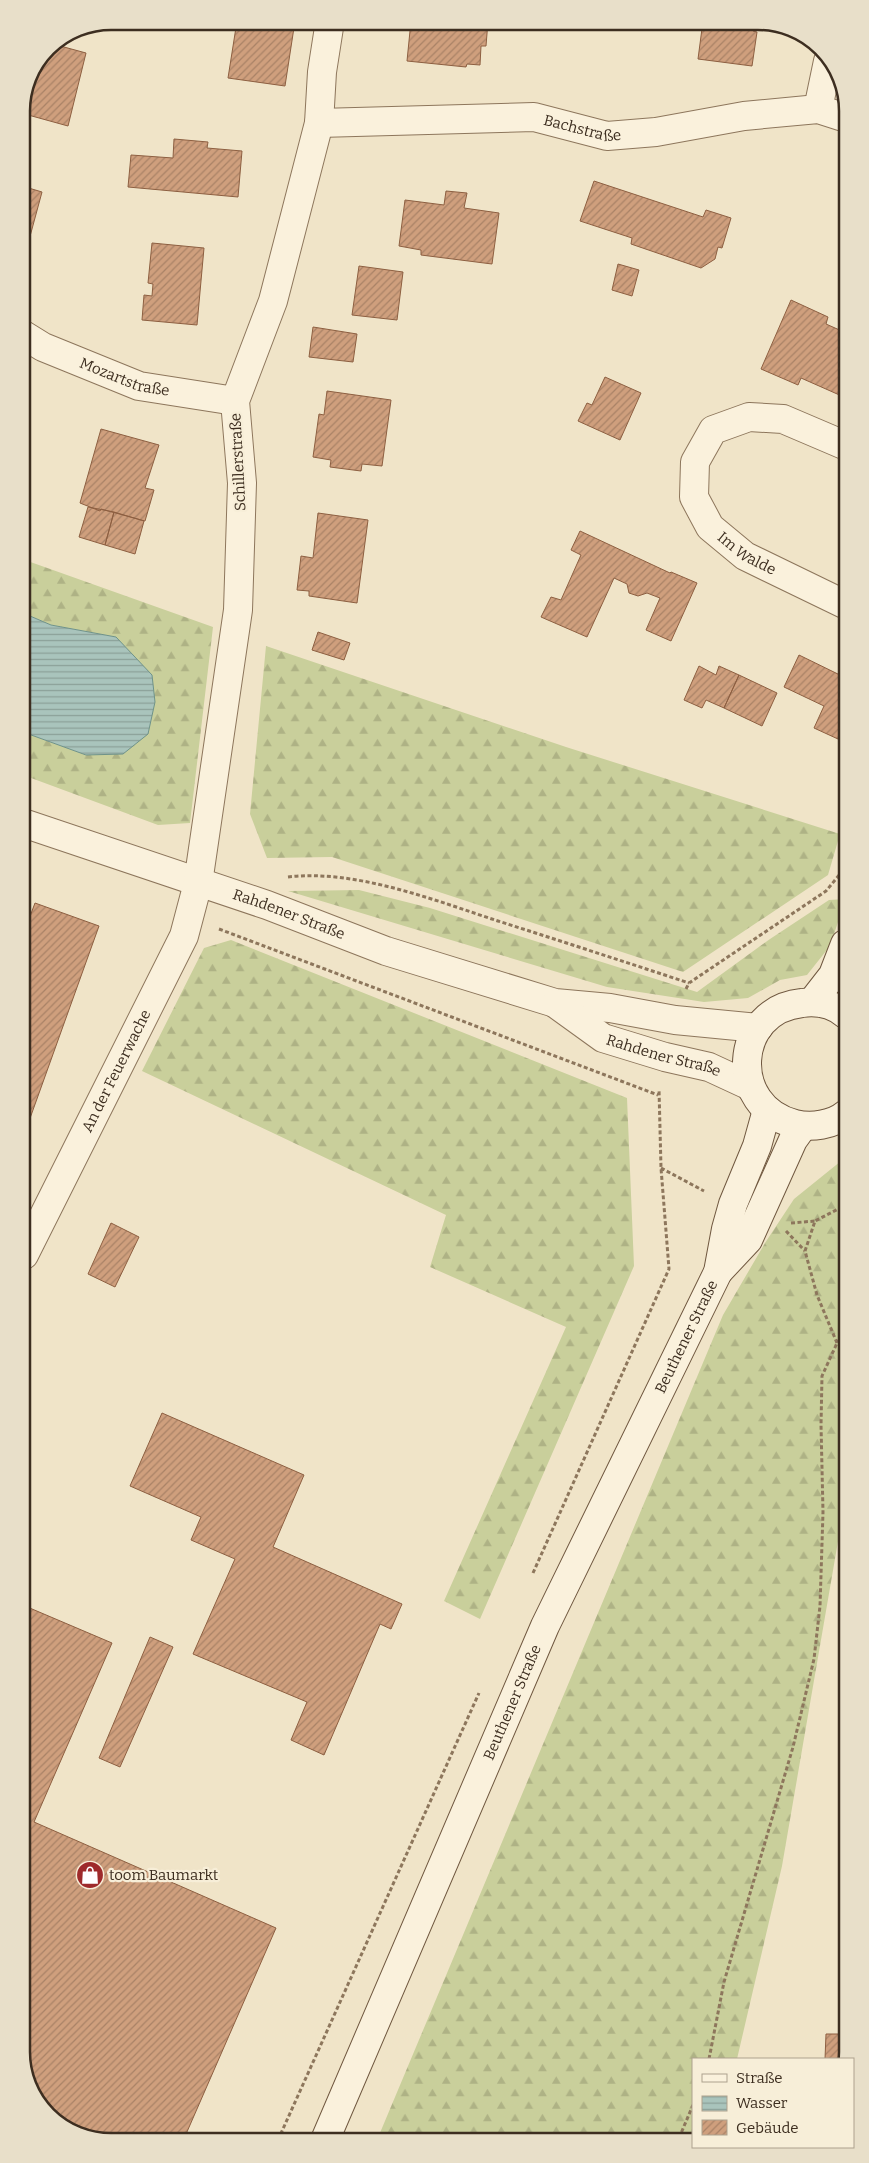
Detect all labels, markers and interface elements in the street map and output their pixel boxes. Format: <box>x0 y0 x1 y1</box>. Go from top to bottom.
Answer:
street label: Bachstraße <box>542 111 622 145</box>
street label: Mozartstraße <box>77 354 171 400</box>
street label: Schillerstraße <box>226 413 250 511</box>
street label: Im Walde <box>714 528 779 579</box>
street label: Rahdener Straße <box>230 885 347 943</box>
street label: An der Feuerwache <box>78 1007 155 1135</box>
street label: Rahdener Straße <box>604 1031 724 1080</box>
street label: Beuthener Straße <box>651 1277 722 1396</box>
street label: Beuthener Straße <box>480 1642 545 1763</box>
shop icon: toom Baumarkt <box>75 1860 105 1890</box>
place label: toom Baumarkt <box>109 1866 219 1884</box>
legend <box>692 2058 854 2148</box>
text: Straße <box>736 2069 782 2087</box>
text: Wasser <box>736 2094 788 2112</box>
text: Gebäude <box>736 2119 799 2137</box>

